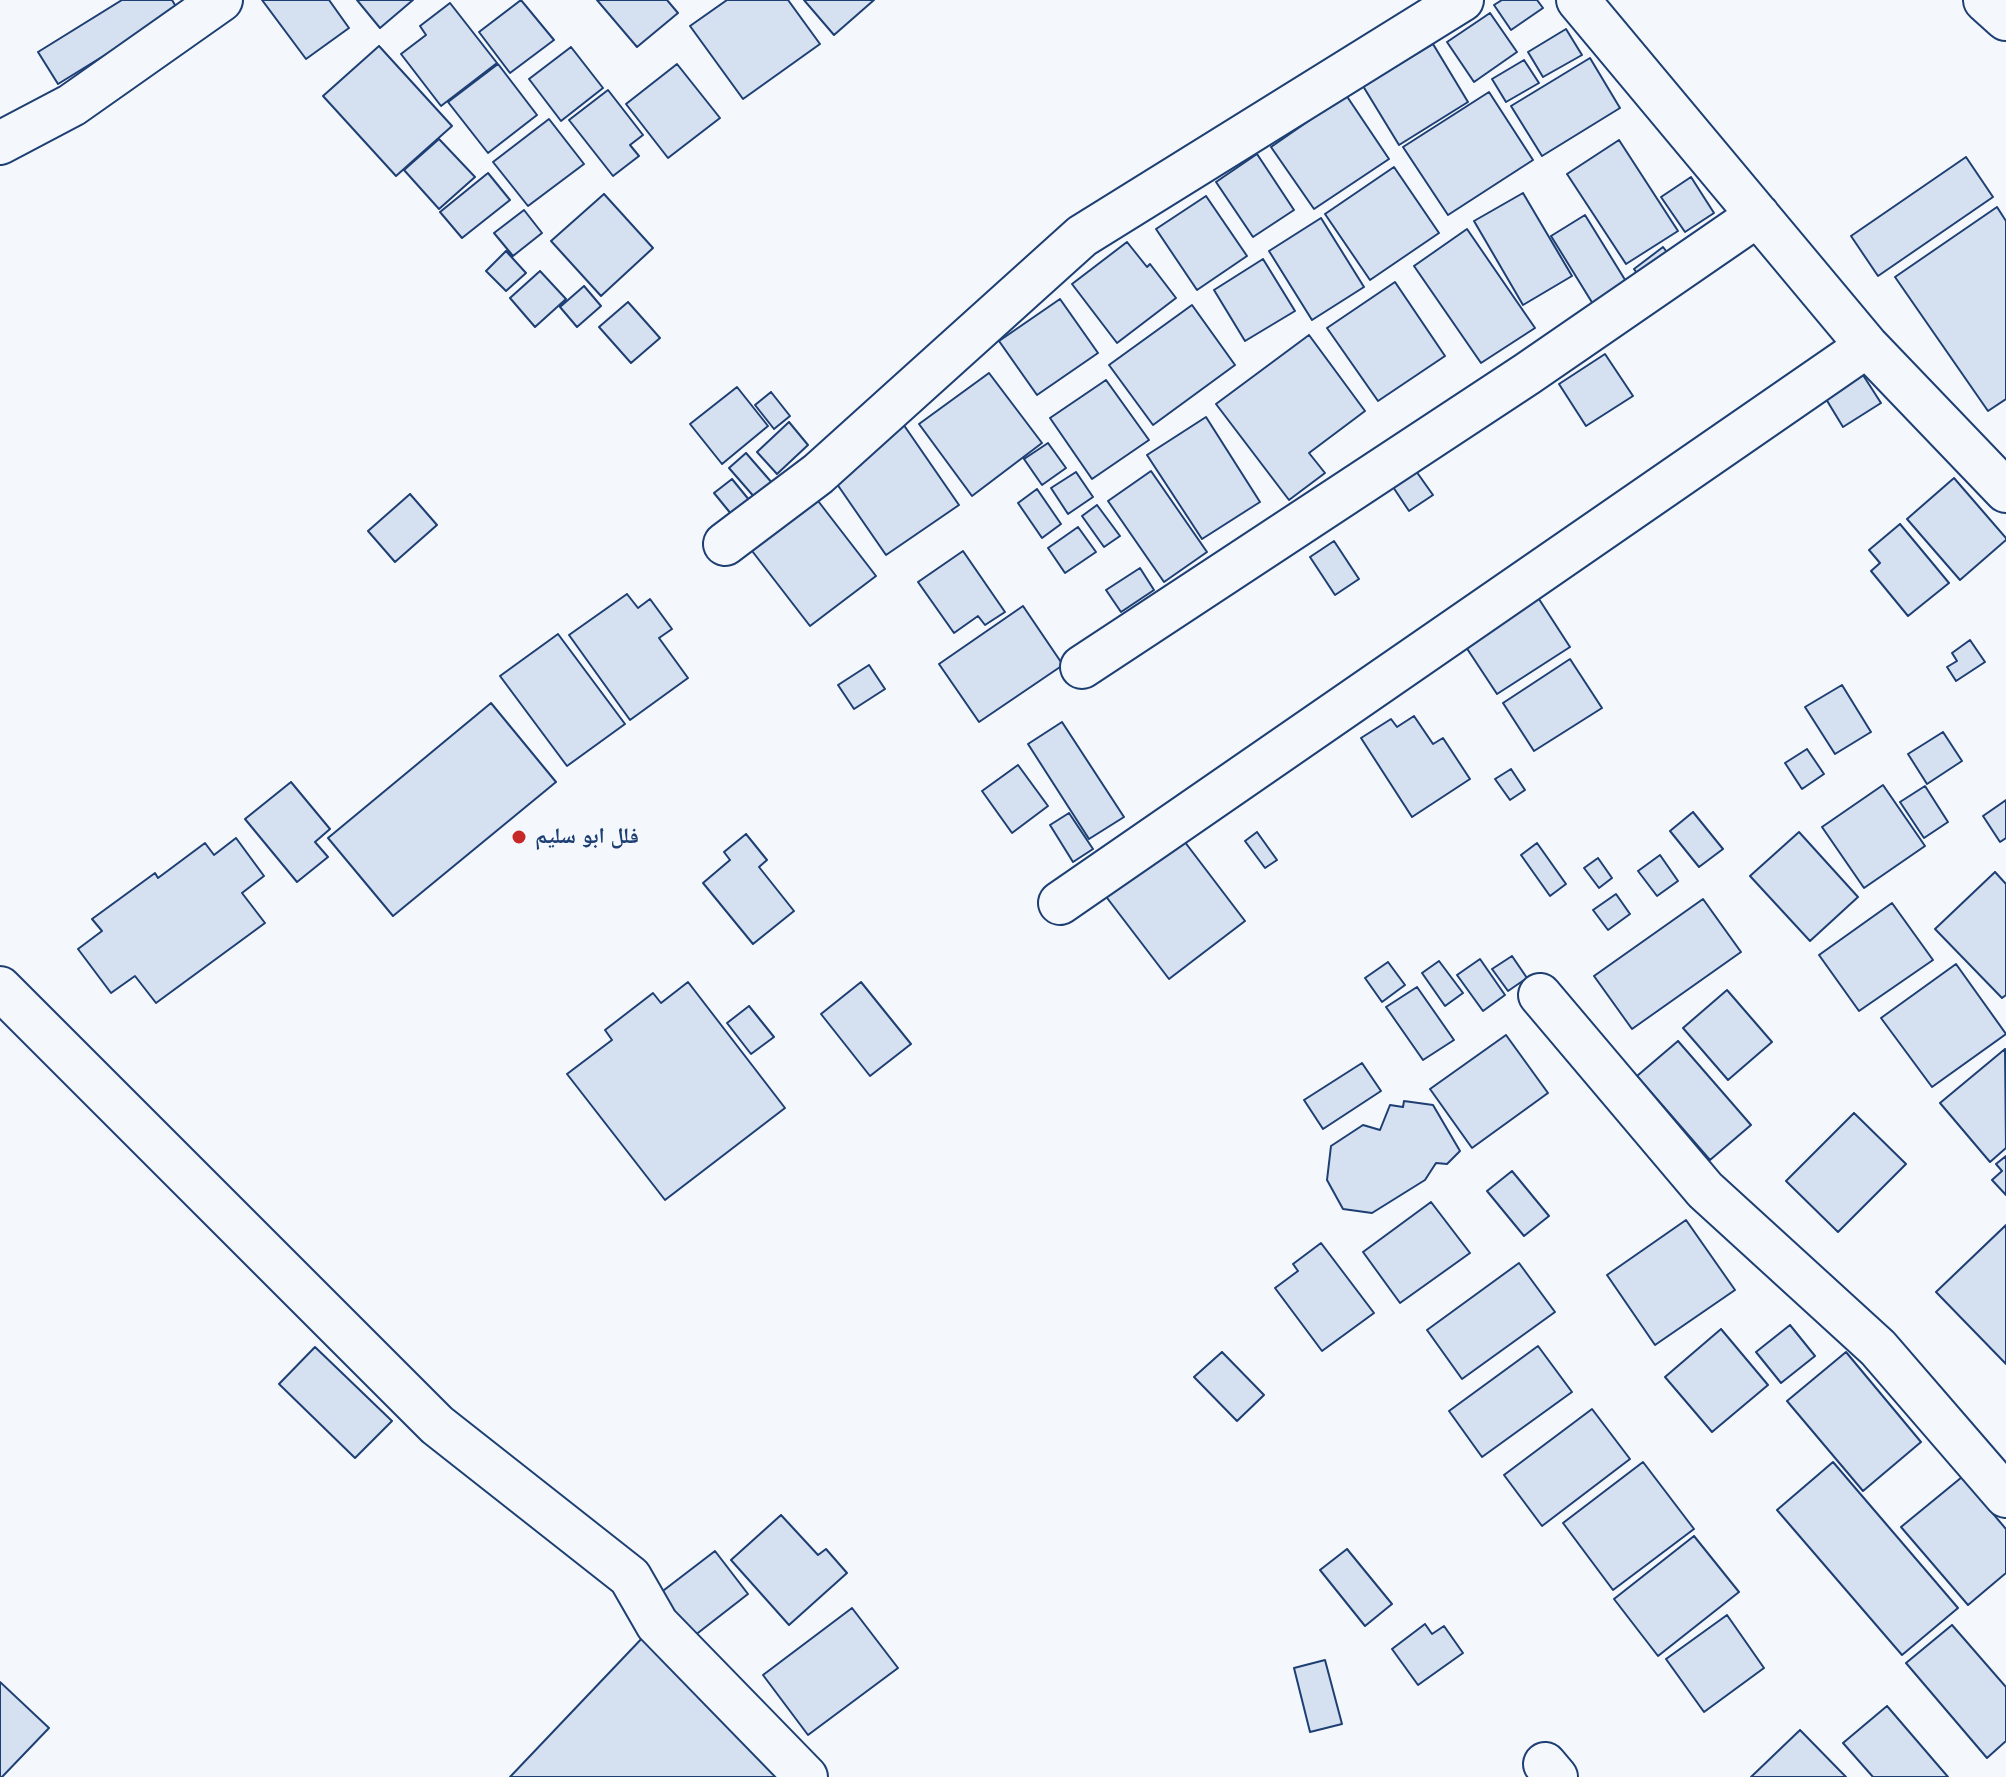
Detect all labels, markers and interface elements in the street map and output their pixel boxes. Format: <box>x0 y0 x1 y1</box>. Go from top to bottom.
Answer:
place label: فلل ابو سليم <box>535 824 639 850</box>
marker: فلل ابو سليم <box>510 828 528 846</box>

